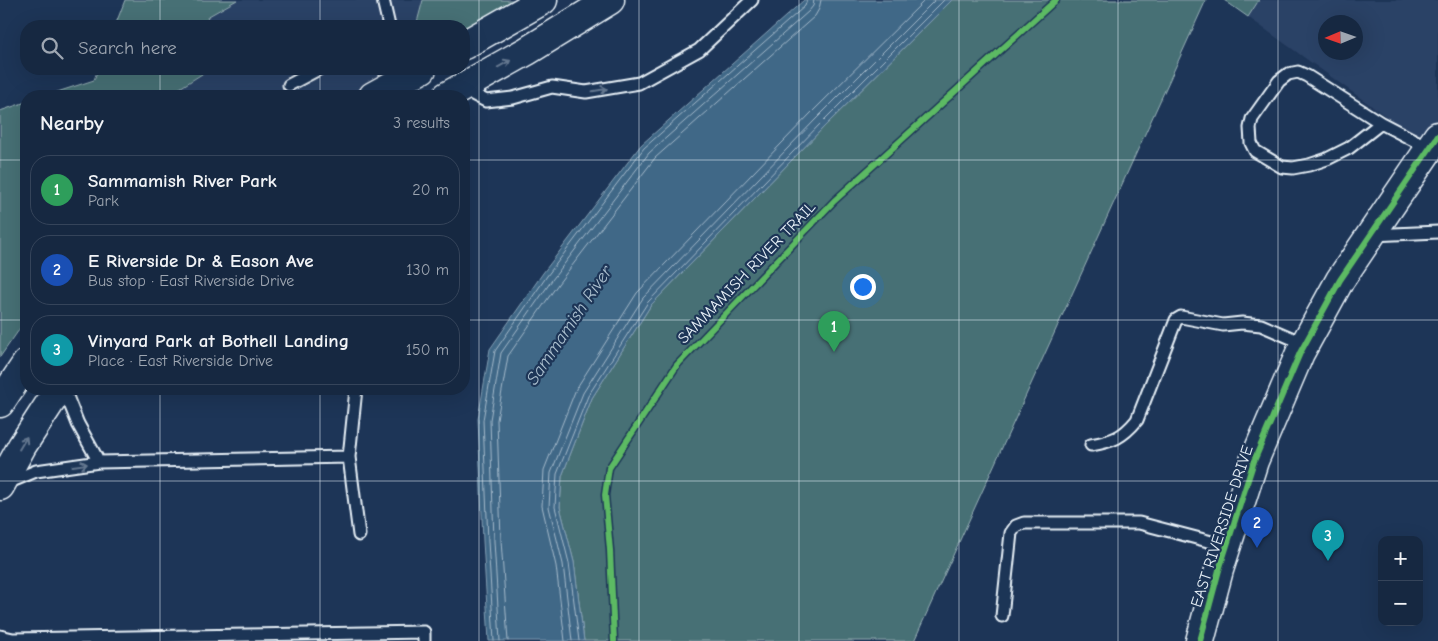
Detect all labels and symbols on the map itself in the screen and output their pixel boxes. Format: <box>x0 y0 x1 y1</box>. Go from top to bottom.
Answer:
north arrow <box>1318 15 1363 60</box>
one-way arrow <box>497 58 511 68</box>
one-way arrow <box>591 84 607 94</box>
street label: SAMMAMISH RIVER TRAIL <box>674 198 819 347</box>
water label: Sammamish River <box>522 261 617 389</box>
your location <box>850 274 876 300</box>
pin: 1 <box>818 311 850 352</box>
one-way arrow <box>19 437 29 451</box>
street label: EAST RIVERSIDE DRIVE <box>1187 443 1257 610</box>
one-way arrow <box>72 460 88 470</box>
pin: 2 <box>1241 507 1273 548</box>
pin: 3 <box>1312 520 1344 561</box>

